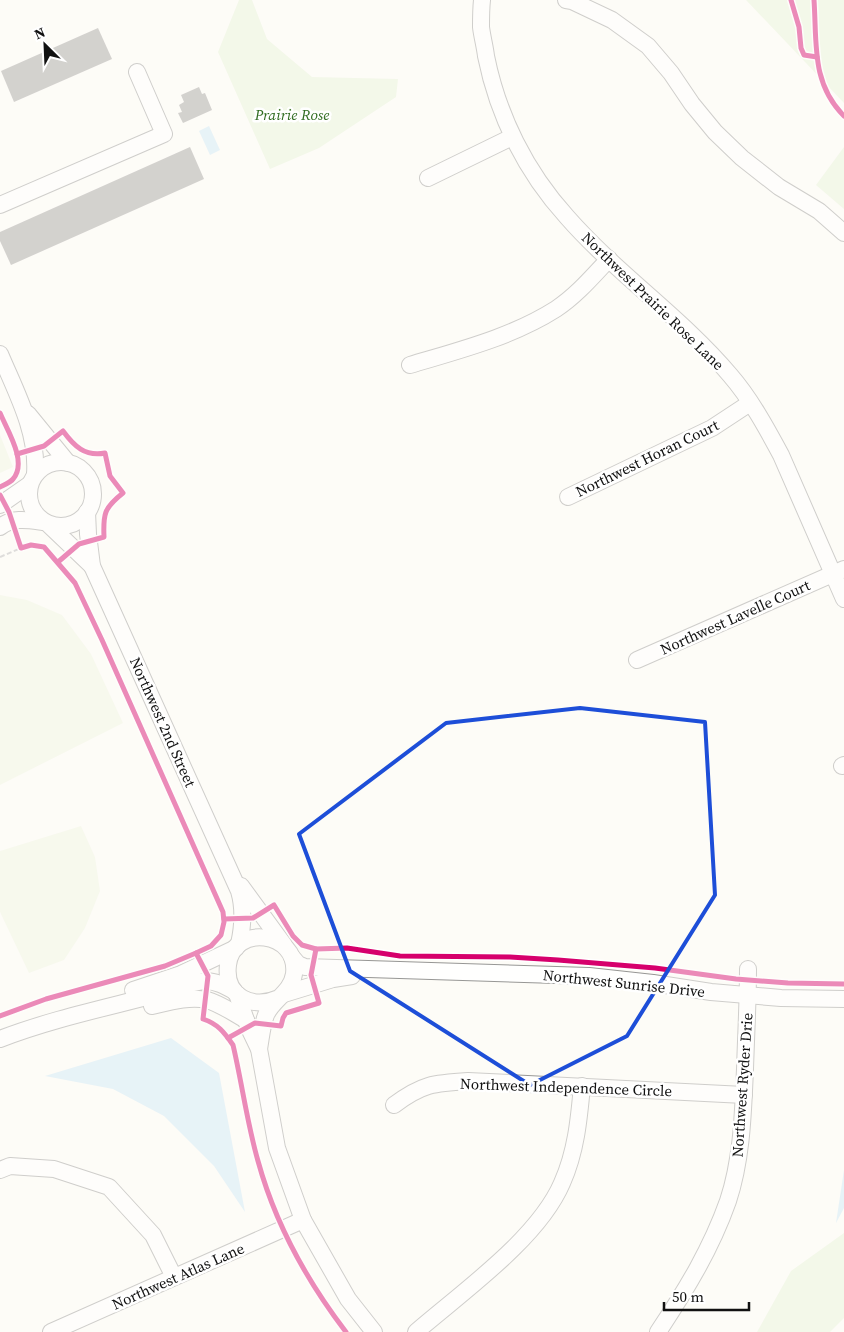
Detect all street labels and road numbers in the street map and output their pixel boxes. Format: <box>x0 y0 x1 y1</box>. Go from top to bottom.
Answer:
street label: Northwest Prairie Rose Lane <box>577 227 729 375</box>
street label: Northwest Horan Court <box>572 414 722 502</box>
street label: Northwest Lavelle Court <box>657 574 813 659</box>
street label: Northwest 2nd Street <box>125 654 201 790</box>
street label: Northwest Sunrise Drive <box>542 964 706 1002</box>
street label: Northwest Ryder Drie <box>726 1012 758 1158</box>
street label: Northwest Independence Circle <box>460 1073 673 1101</box>
street label: Northwest Atlas Lane <box>109 1237 248 1315</box>

